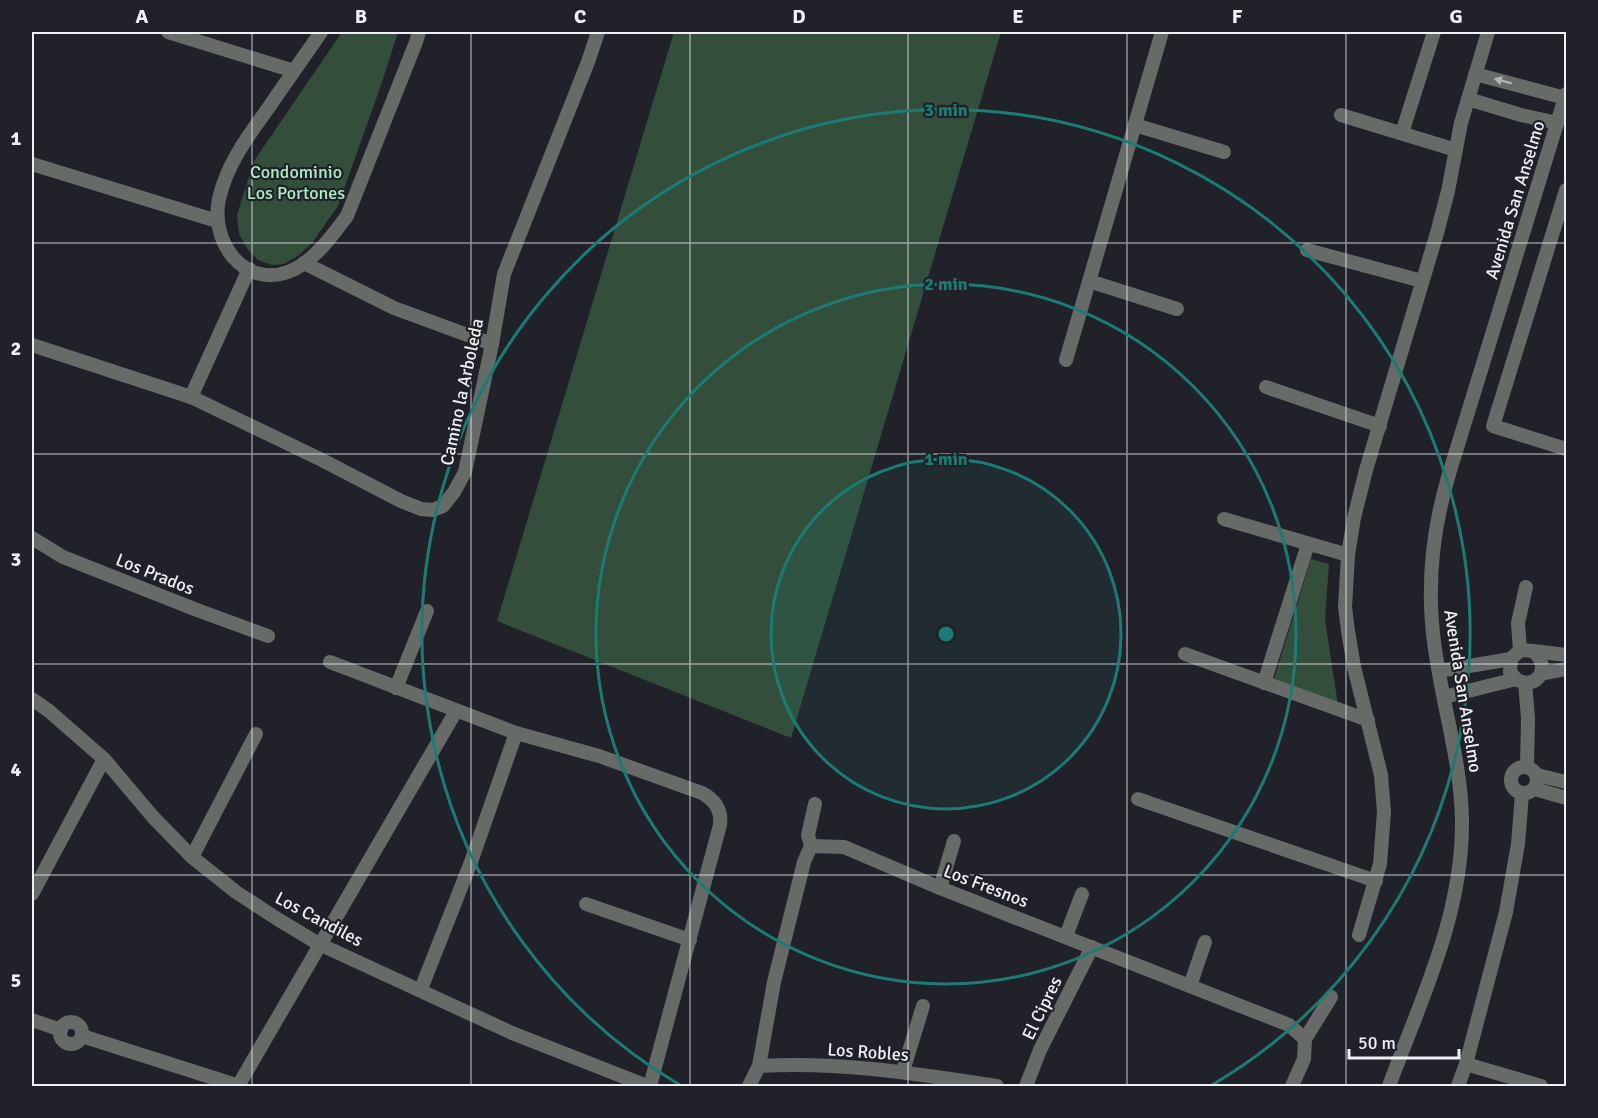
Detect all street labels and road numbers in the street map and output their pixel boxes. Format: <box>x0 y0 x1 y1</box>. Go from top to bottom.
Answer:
street label: Avenida San Anselmo <box>1480 118 1550 282</box>
street label: Camino la Arboleda <box>436 316 488 468</box>
street label: Los Prados <box>113 548 197 600</box>
street label: Avenida San Anselmo <box>1439 608 1487 774</box>
street label: Los Fresnos <box>940 860 1032 912</box>
street label: Los Candiles <box>271 887 367 951</box>
street label: El Cipres <box>1017 973 1067 1043</box>
street label: Los Robles <box>827 1038 910 1066</box>

